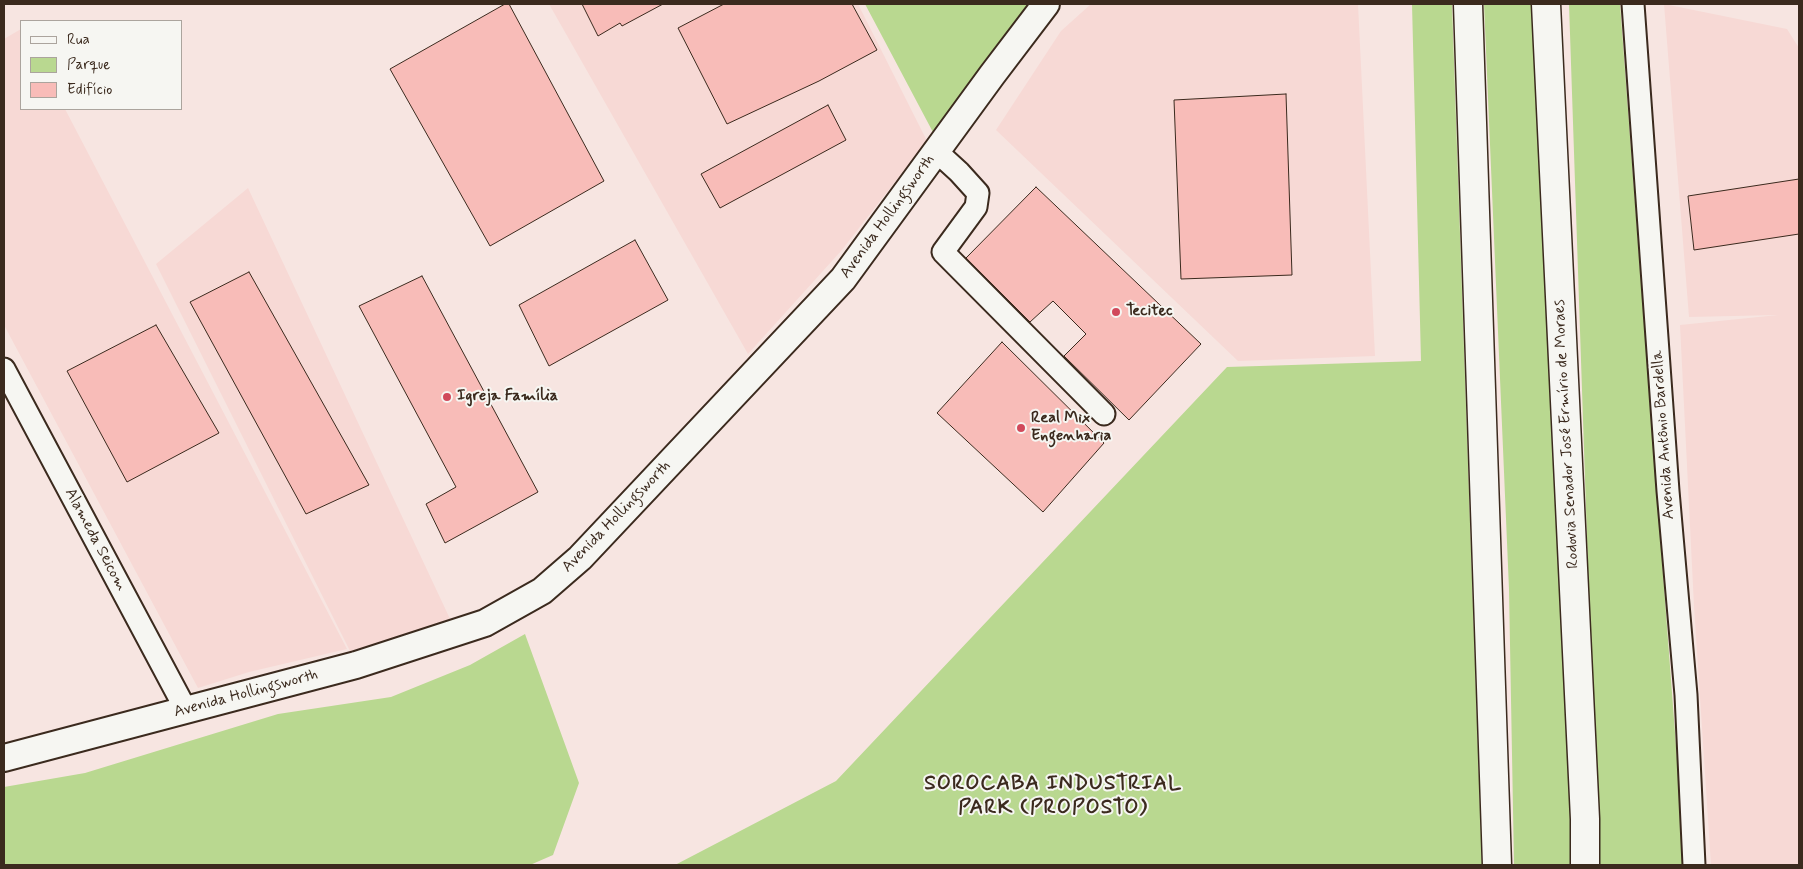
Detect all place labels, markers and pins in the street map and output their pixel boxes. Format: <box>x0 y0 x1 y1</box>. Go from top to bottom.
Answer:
place label: Tecitec <box>1126 302 1173 322</box>
marker: Tecitec <box>1110 306 1122 318</box>
place label: Igreja Família <box>457 387 558 407</box>
marker: Igreja Família <box>441 391 453 403</box>
place label: Real Mix Engenharia <box>1031 409 1111 447</box>
marker: Real Mix Engenharia <box>1015 422 1027 434</box>

